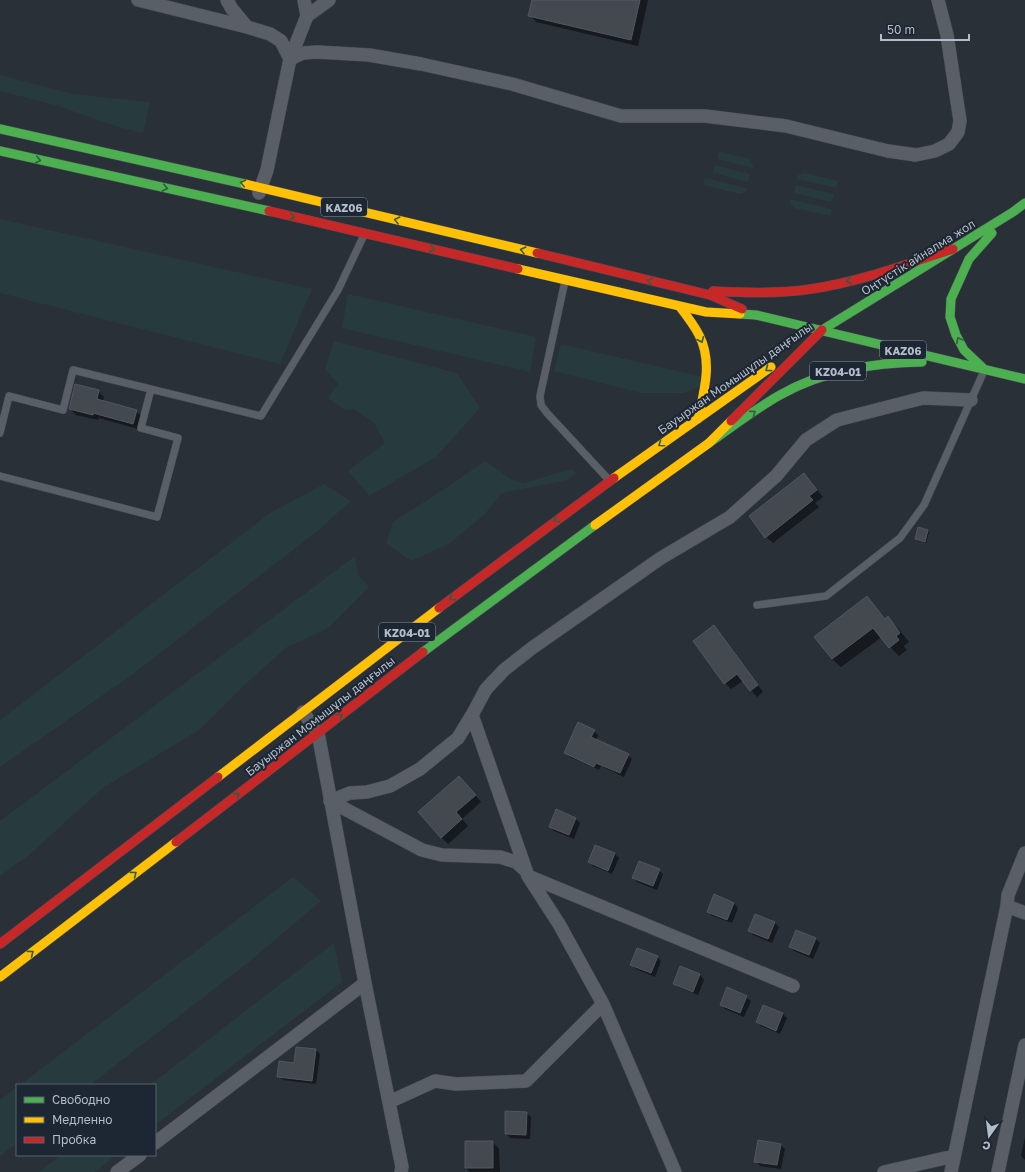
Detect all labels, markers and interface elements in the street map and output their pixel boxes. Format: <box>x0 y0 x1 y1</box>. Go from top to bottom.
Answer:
scale bar <box>881 16 969 42</box>
text: 50 m <box>887 22 915 37</box>
one-way arrow <box>35 155 41 163</box>
one-way arrow <box>240 180 246 188</box>
one-way arrow <box>162 184 168 192</box>
road number: KАZ06 <box>321 198 367 216</box>
one-way arrow <box>289 212 295 220</box>
one-way arrow <box>394 216 401 225</box>
street label: Оңтүстік айналма жол <box>858 216 978 298</box>
one-way arrow <box>429 244 435 252</box>
one-way arrow <box>520 247 527 255</box>
one-way arrow <box>647 277 653 285</box>
one-way arrow <box>846 277 853 285</box>
street label: Бауыржан Момышұлы даңғылы <box>655 319 815 437</box>
one-way arrow <box>696 335 704 343</box>
one-way arrow <box>956 337 964 344</box>
road number: KАZ06 <box>880 341 926 359</box>
road number: KZ04-01 <box>810 362 866 380</box>
one-way arrow <box>765 364 772 371</box>
one-way arrow <box>749 410 756 418</box>
one-way arrow <box>659 439 666 446</box>
one-way arrow <box>554 516 561 523</box>
one-way arrow <box>450 593 457 600</box>
road number: KZ04-01 <box>379 623 435 641</box>
street label: Бауыржан Момышұлы даңғылы <box>242 653 398 779</box>
one-way arrow <box>336 714 343 721</box>
one-way arrow <box>233 793 240 800</box>
one-way arrow <box>130 872 137 879</box>
one-way arrow <box>27 950 34 958</box>
legend <box>16 1084 156 1156</box>
text: Свободно <box>52 1092 110 1107</box>
text: Медленно <box>52 1112 112 1127</box>
north arrow <box>969 1116 1009 1156</box>
text: Пробка <box>52 1132 96 1147</box>
text: С <box>981 1139 992 1153</box>

